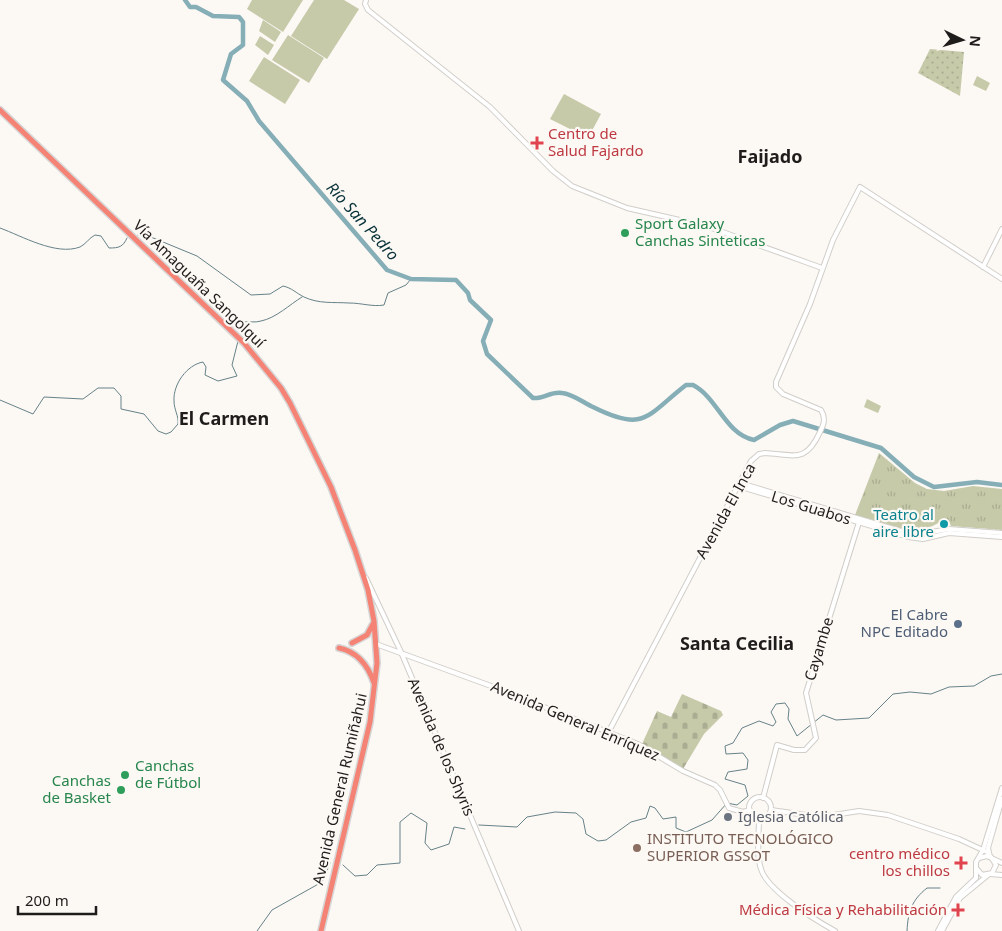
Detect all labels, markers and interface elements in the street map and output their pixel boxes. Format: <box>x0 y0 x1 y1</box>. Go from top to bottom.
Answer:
north arrow <box>937 15 987 65</box>
text: N <box>965 35 985 48</box>
place label: Centro de Salud Fajardo <box>548 123 644 160</box>
marker: Centro de Salud Fajardo <box>530 136 544 150</box>
district label: Faijado <box>738 144 802 168</box>
water label: Río San Pedro <box>322 177 404 265</box>
place label: Sport Galaxy Canchas Sinteticas <box>635 213 765 250</box>
street label: Vía Amaguaña Sangolquí <box>129 215 271 352</box>
marker: Sport Galaxy Canchas Sinteticas <box>619 227 631 239</box>
district label: El Carmen <box>179 406 269 430</box>
street label: Avenida El Inca <box>691 459 760 562</box>
street label: Los Guabos <box>769 485 853 529</box>
place label: Teatro al aire libre <box>872 504 934 541</box>
marker: Teatro al aire libre <box>938 518 950 530</box>
place label: El Cabre NPC Editado <box>861 604 948 641</box>
street label: Cayambe <box>799 614 837 683</box>
marker: El Cabre NPC Editado <box>952 618 964 630</box>
district label: Santa Cecilia <box>680 631 794 655</box>
street label: Avenida de los Shyris <box>404 674 480 819</box>
street label: Avenida General Enríquez <box>488 675 663 765</box>
street label: Avenida General Rumiñahui <box>307 691 371 887</box>
place label: Canchas de Fútbol <box>135 755 201 792</box>
marker: Canchas de Fútbol <box>119 769 131 781</box>
place label: Canchas de Basket <box>42 770 112 807</box>
marker: Canchas de Basket <box>115 784 127 796</box>
place label: Iglesia Católica <box>738 806 844 826</box>
marker: Iglesia Católica <box>722 811 734 823</box>
place label: INSTITUTO TECNOLÓGICO SUPERIOR GSSOT <box>647 828 834 865</box>
marker: INSTITUTO TECNOLÓGICO SUPERIOR GSSOT <box>631 842 643 854</box>
place label: centro médico los chillos <box>849 843 950 880</box>
marker: centro médico los chillos <box>954 856 968 870</box>
scale bar <box>18 884 95 916</box>
text: 200 m <box>25 890 69 910</box>
place label: Médica Física y Rehabilitación <box>739 899 947 919</box>
marker: Médica Física y Rehabilitación <box>951 903 965 917</box>

